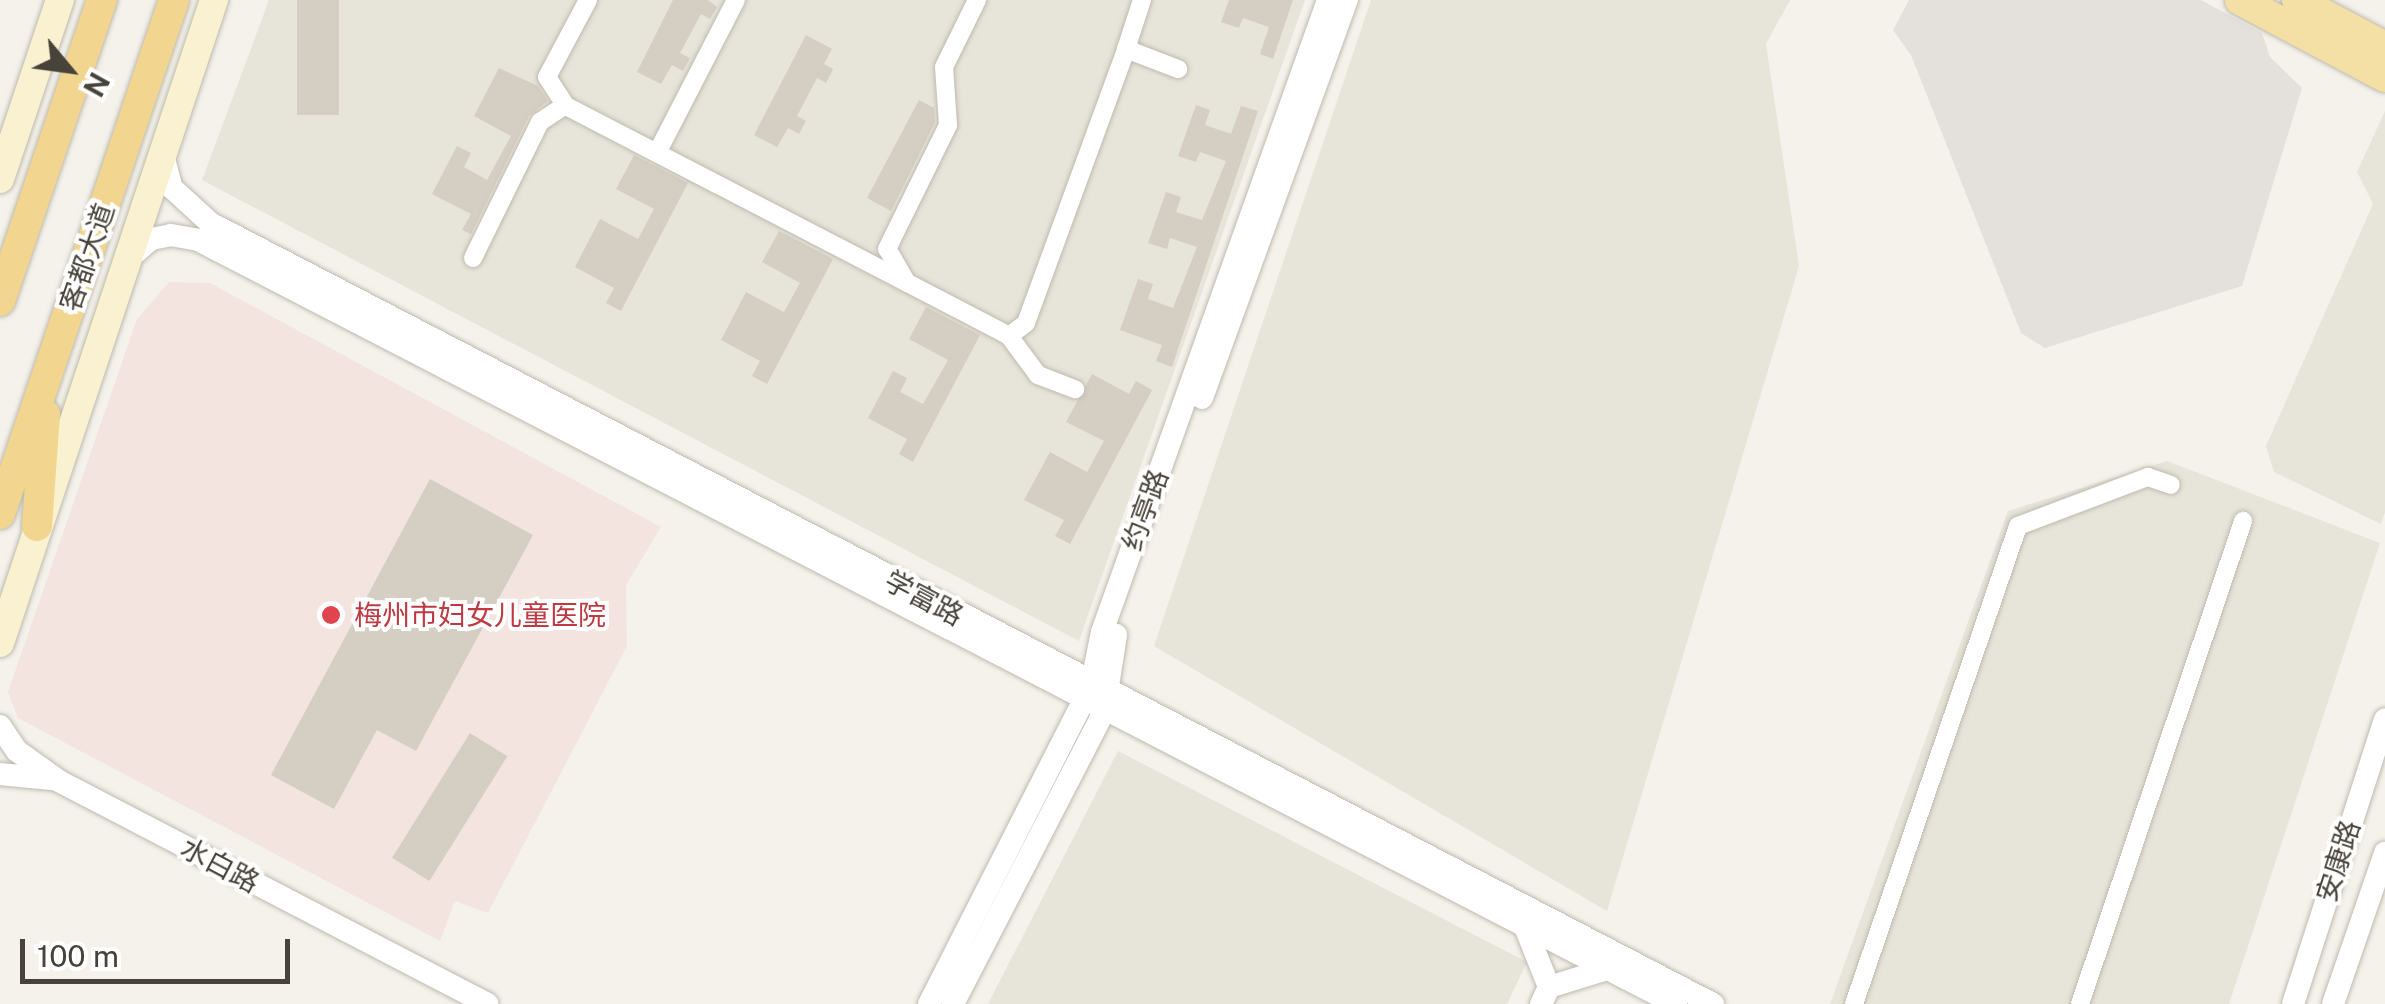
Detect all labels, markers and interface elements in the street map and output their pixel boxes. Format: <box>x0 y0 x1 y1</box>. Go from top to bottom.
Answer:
north arrow <box>20 20 120 120</box>
text: N <box>77 67 116 102</box>
street label: 客都大道 <box>53 199 121 315</box>
street label: 约亭路 <box>1115 465 1175 555</box>
street label: 学富路 <box>879 563 969 633</box>
place label: 梅州市妇女儿童医院 <box>354 598 606 632</box>
marker: 梅州市妇女儿童医院 <box>318 602 344 628</box>
street label: 安康路 <box>2309 816 2367 906</box>
street label: 水白路 <box>175 830 265 900</box>
scale bar <box>25 919 295 981</box>
text: 100 m <box>37 938 119 974</box>

